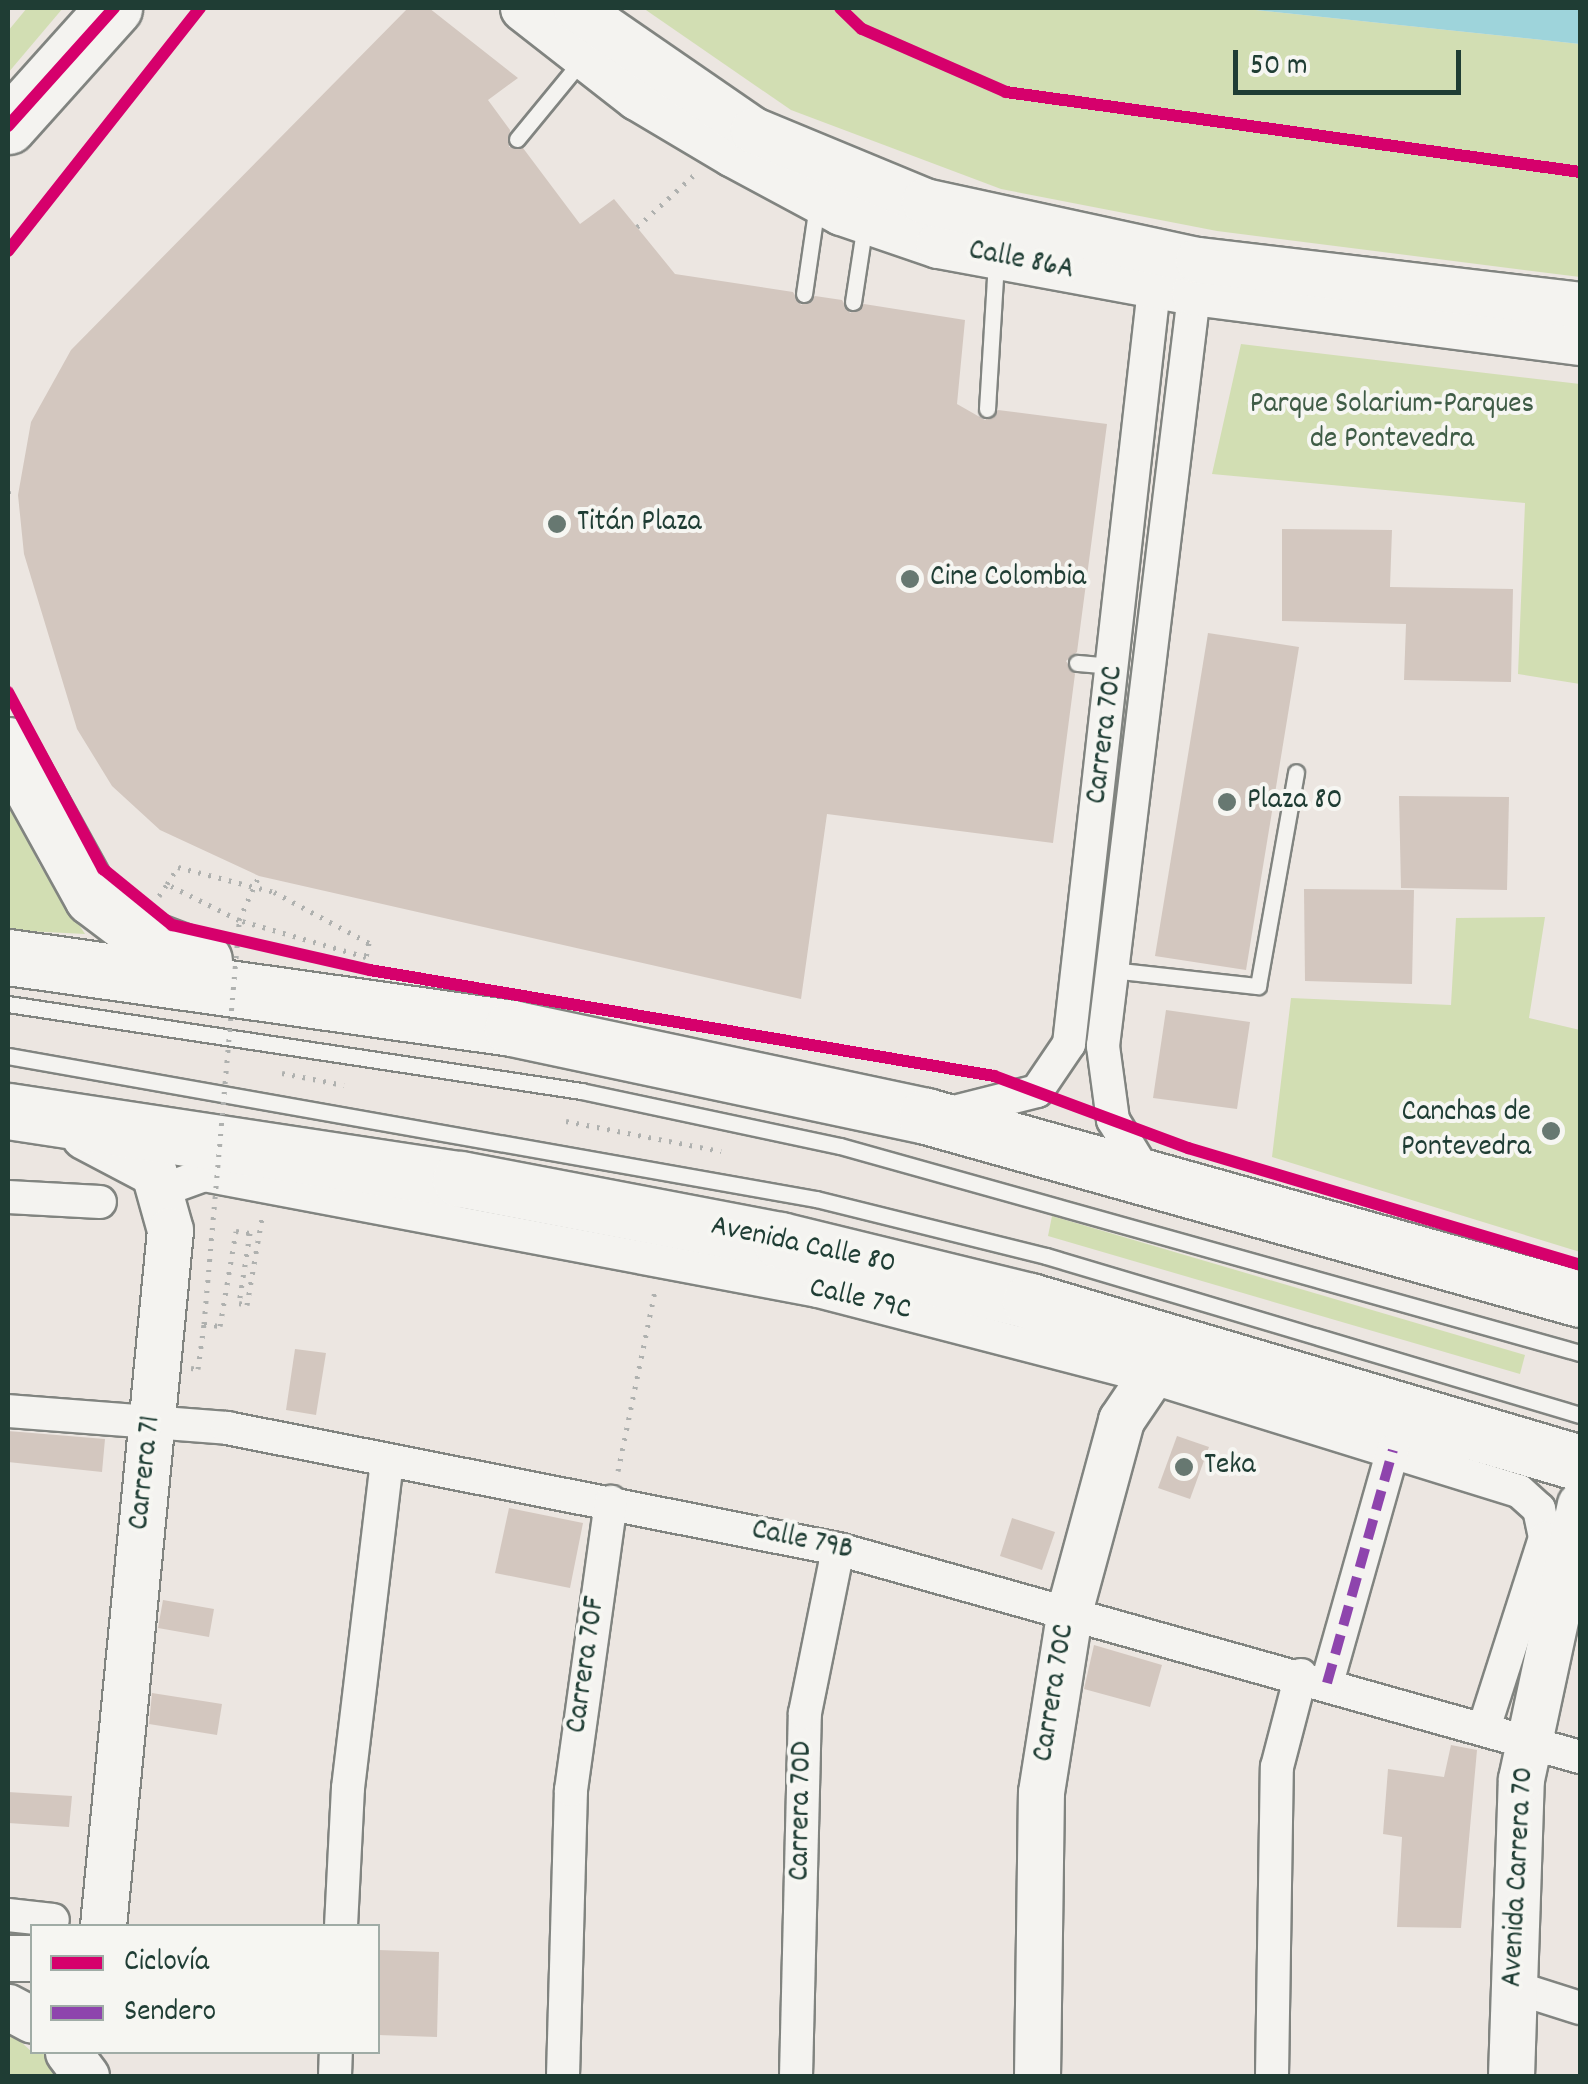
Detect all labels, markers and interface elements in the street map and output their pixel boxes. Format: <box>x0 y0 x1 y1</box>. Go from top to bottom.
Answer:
scale bar <box>1238 30 1466 92</box>
text: 50 m <box>1250 46 1308 89</box>
street label: Calle 86A <box>965 234 1077 290</box>
park label: Parque Solarium-Parques de Pontevedra <box>1250 388 1534 458</box>
place label: Titán Plaza <box>577 506 702 542</box>
marker: Titán Plaza <box>546 513 568 535</box>
place label: Cine Colombia <box>930 561 1086 597</box>
marker: Cine Colombia <box>899 568 921 590</box>
street label: Carrera 70C <box>1081 664 1133 806</box>
place label: Plaza 80 <box>1247 784 1343 820</box>
marker: Plaza 80 <box>1216 791 1238 813</box>
place label: Canchas de Pontevedra <box>1401 1096 1531 1166</box>
marker: Canchas de Pontevedra <box>1540 1120 1562 1142</box>
street label: Avenida Calle 80 <box>707 1210 899 1284</box>
street label: Calle 79C <box>806 1272 914 1330</box>
street label: Carrera 71 <box>123 1414 171 1532</box>
place label: Teka <box>1204 1449 1256 1485</box>
marker: Teka <box>1173 1456 1195 1478</box>
street label: Calle 79B <box>748 1514 856 1570</box>
street label: Carrera 70F <box>561 1594 615 1736</box>
street label: Carrera 70C <box>1027 1622 1085 1764</box>
street label: Carrera 70D <box>784 1741 822 1881</box>
street label: Avenida Carrera 70 <box>1496 1766 1544 1988</box>
legend <box>30 1924 380 2054</box>
text: Ciclovía <box>124 1942 209 1985</box>
text: Sendero <box>124 1992 216 2035</box>

